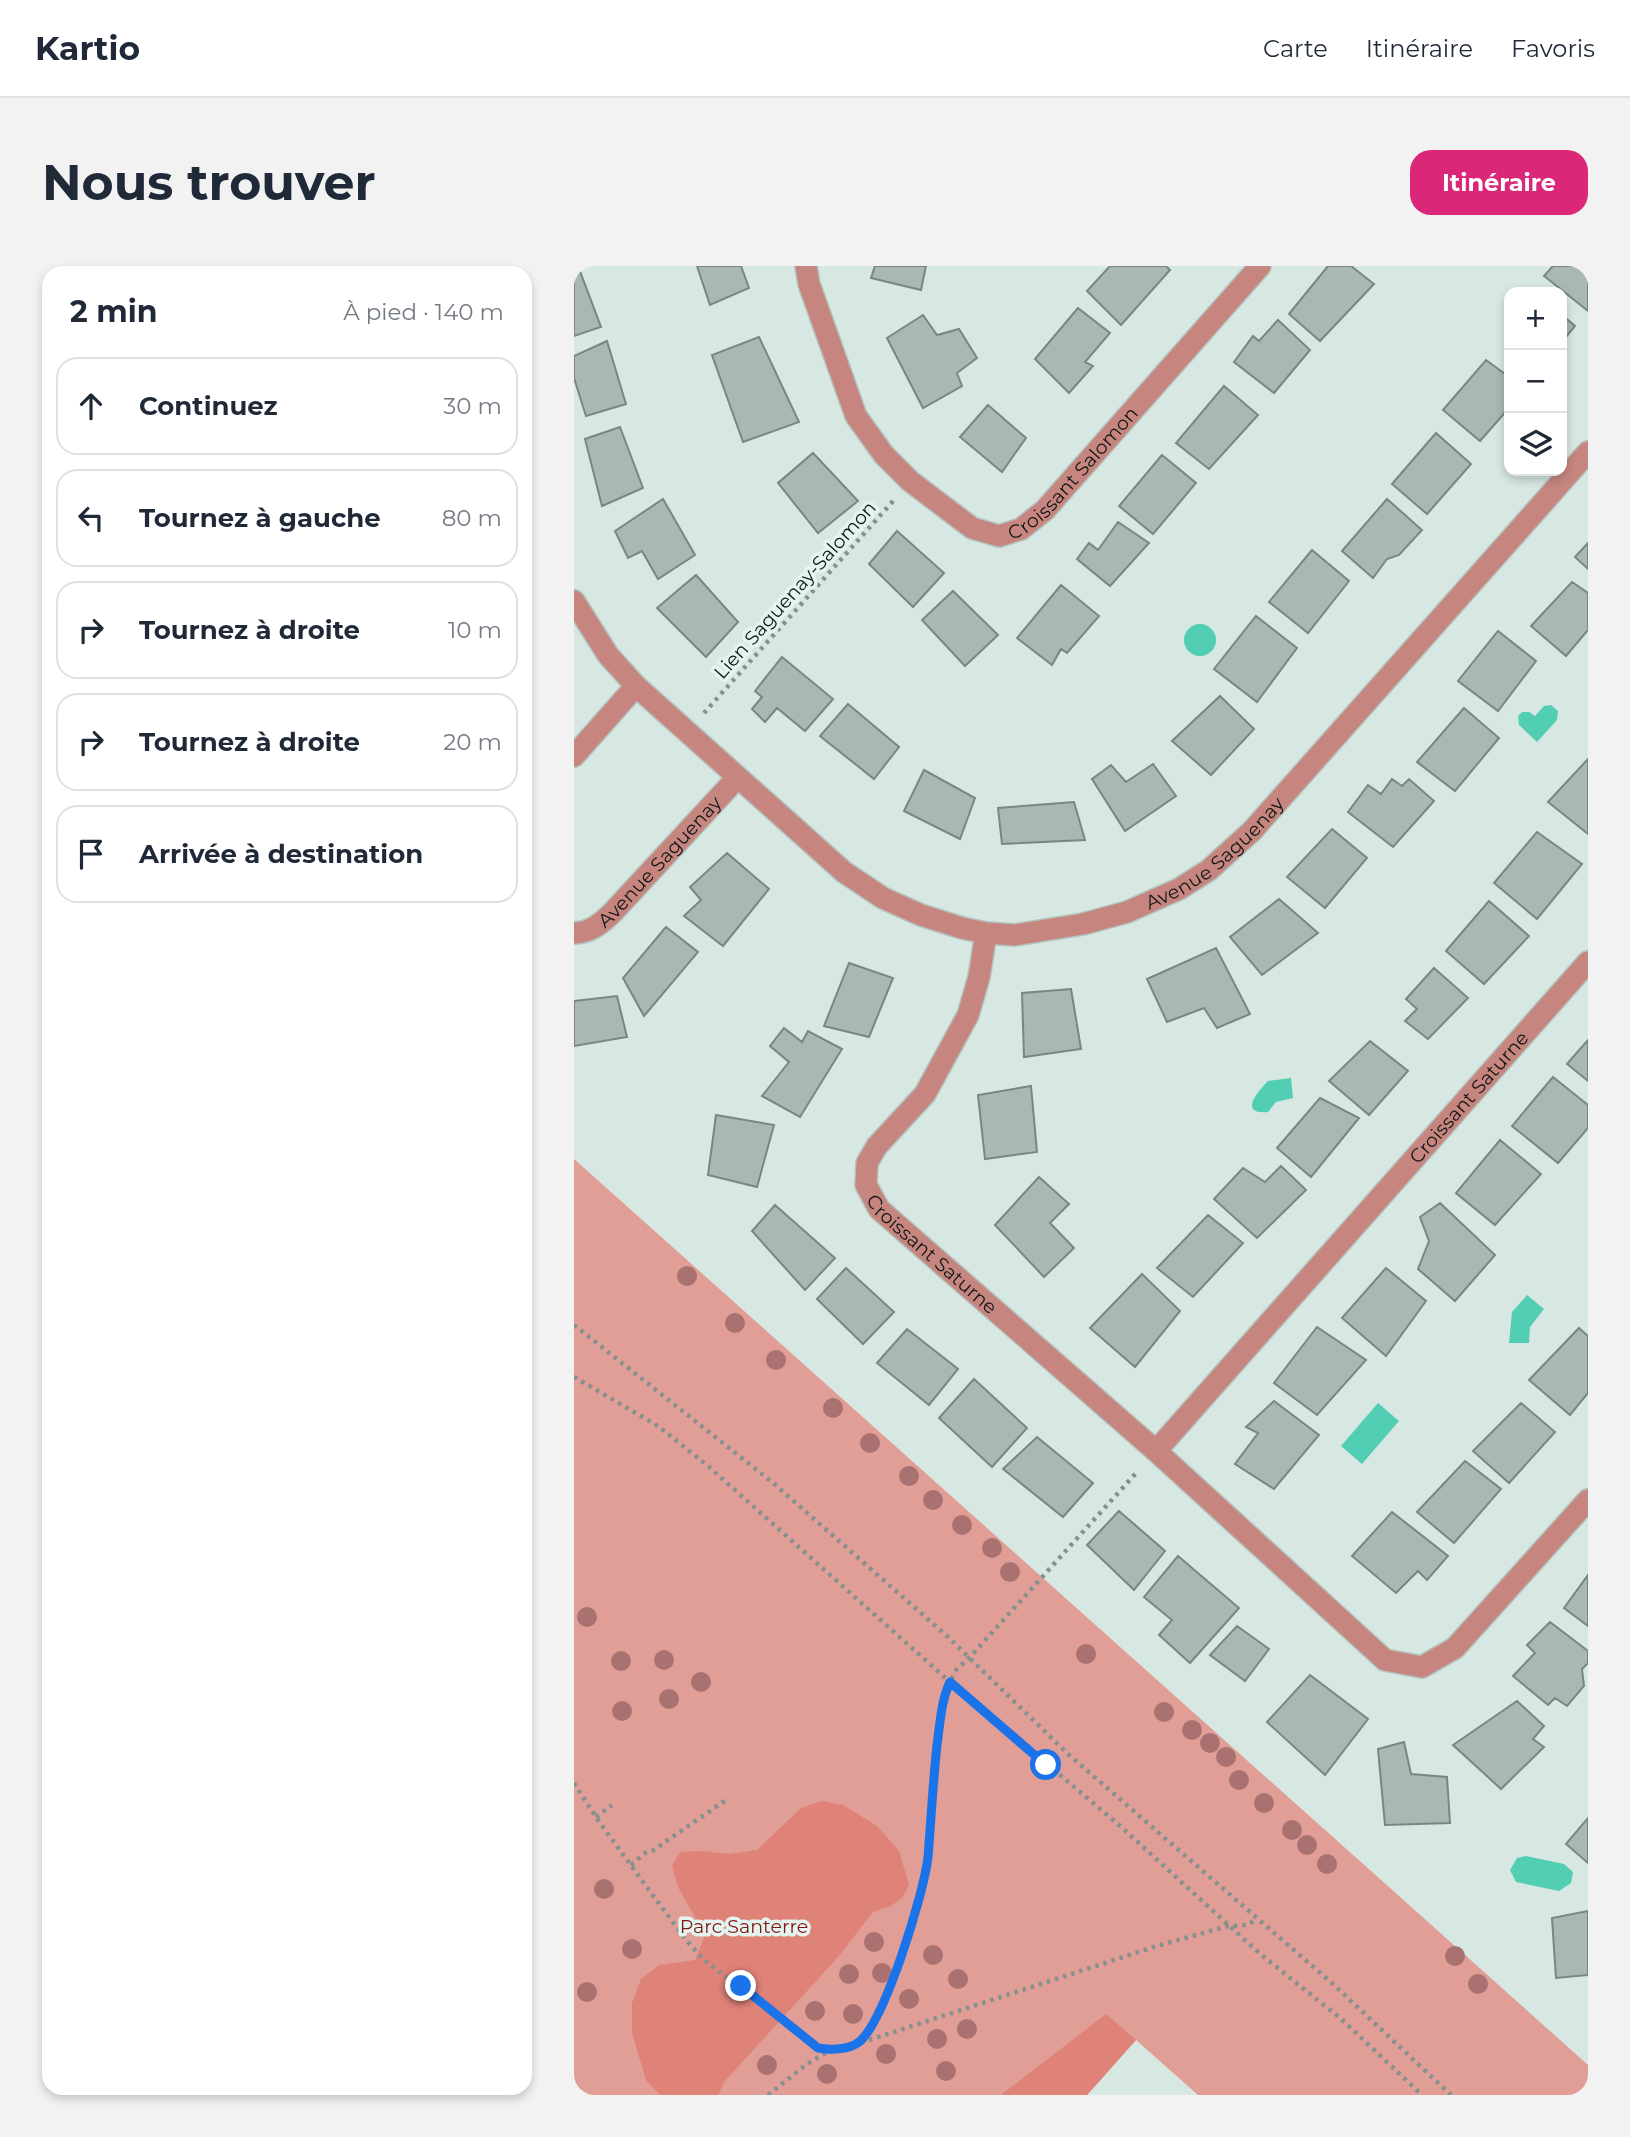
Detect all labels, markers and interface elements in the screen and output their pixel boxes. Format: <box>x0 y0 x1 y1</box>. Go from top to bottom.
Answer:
text: Kartio <box>35 28 140 68</box>
text: Carte <box>1263 34 1328 63</box>
text: Itinéraire <box>1366 34 1473 63</box>
text: Favoris <box>1511 34 1595 63</box>
button: Itinéraire <box>1410 150 1588 215</box>
text: Nous trouver <box>42 153 376 212</box>
map controls <box>1504 287 1567 476</box>
button: + <box>1504 287 1567 350</box>
text: 2 min <box>70 293 157 330</box>
text: À pied · 140 m <box>343 298 504 326</box>
button: − <box>1504 350 1567 413</box>
icon: ahead <box>72 387 110 425</box>
text: Continuez <box>139 390 278 422</box>
text: 30 m <box>443 392 502 420</box>
street label: Croissant Salomon <box>1005 402 1142 544</box>
button: layers <box>1504 413 1567 476</box>
street label: Lien Saguenay-Salomon <box>709 496 881 684</box>
icon: left <box>72 499 110 537</box>
text: Tournez à gauche <box>139 502 381 534</box>
text: 80 m <box>442 504 502 532</box>
icon: right <box>72 611 110 649</box>
text: Tournez à droite <box>139 614 360 646</box>
text: 10 m <box>448 616 502 644</box>
icon: right <box>72 723 110 761</box>
text: Tournez à droite <box>139 726 360 758</box>
text: 20 m <box>443 728 502 756</box>
street label: Avenue Saguenay <box>593 791 726 932</box>
street label: Avenue Saguenay <box>1142 792 1289 914</box>
icon: arrive <box>72 835 110 873</box>
text: Arrivée à destination <box>139 838 423 870</box>
street label: Croissant Saturne <box>1404 1027 1533 1168</box>
street label: Croissant Saturne <box>862 1190 1002 1319</box>
route start <box>1030 1749 1061 1780</box>
park label: Parc Santerre <box>680 1915 808 1938</box>
route end <box>725 1970 756 2001</box>

